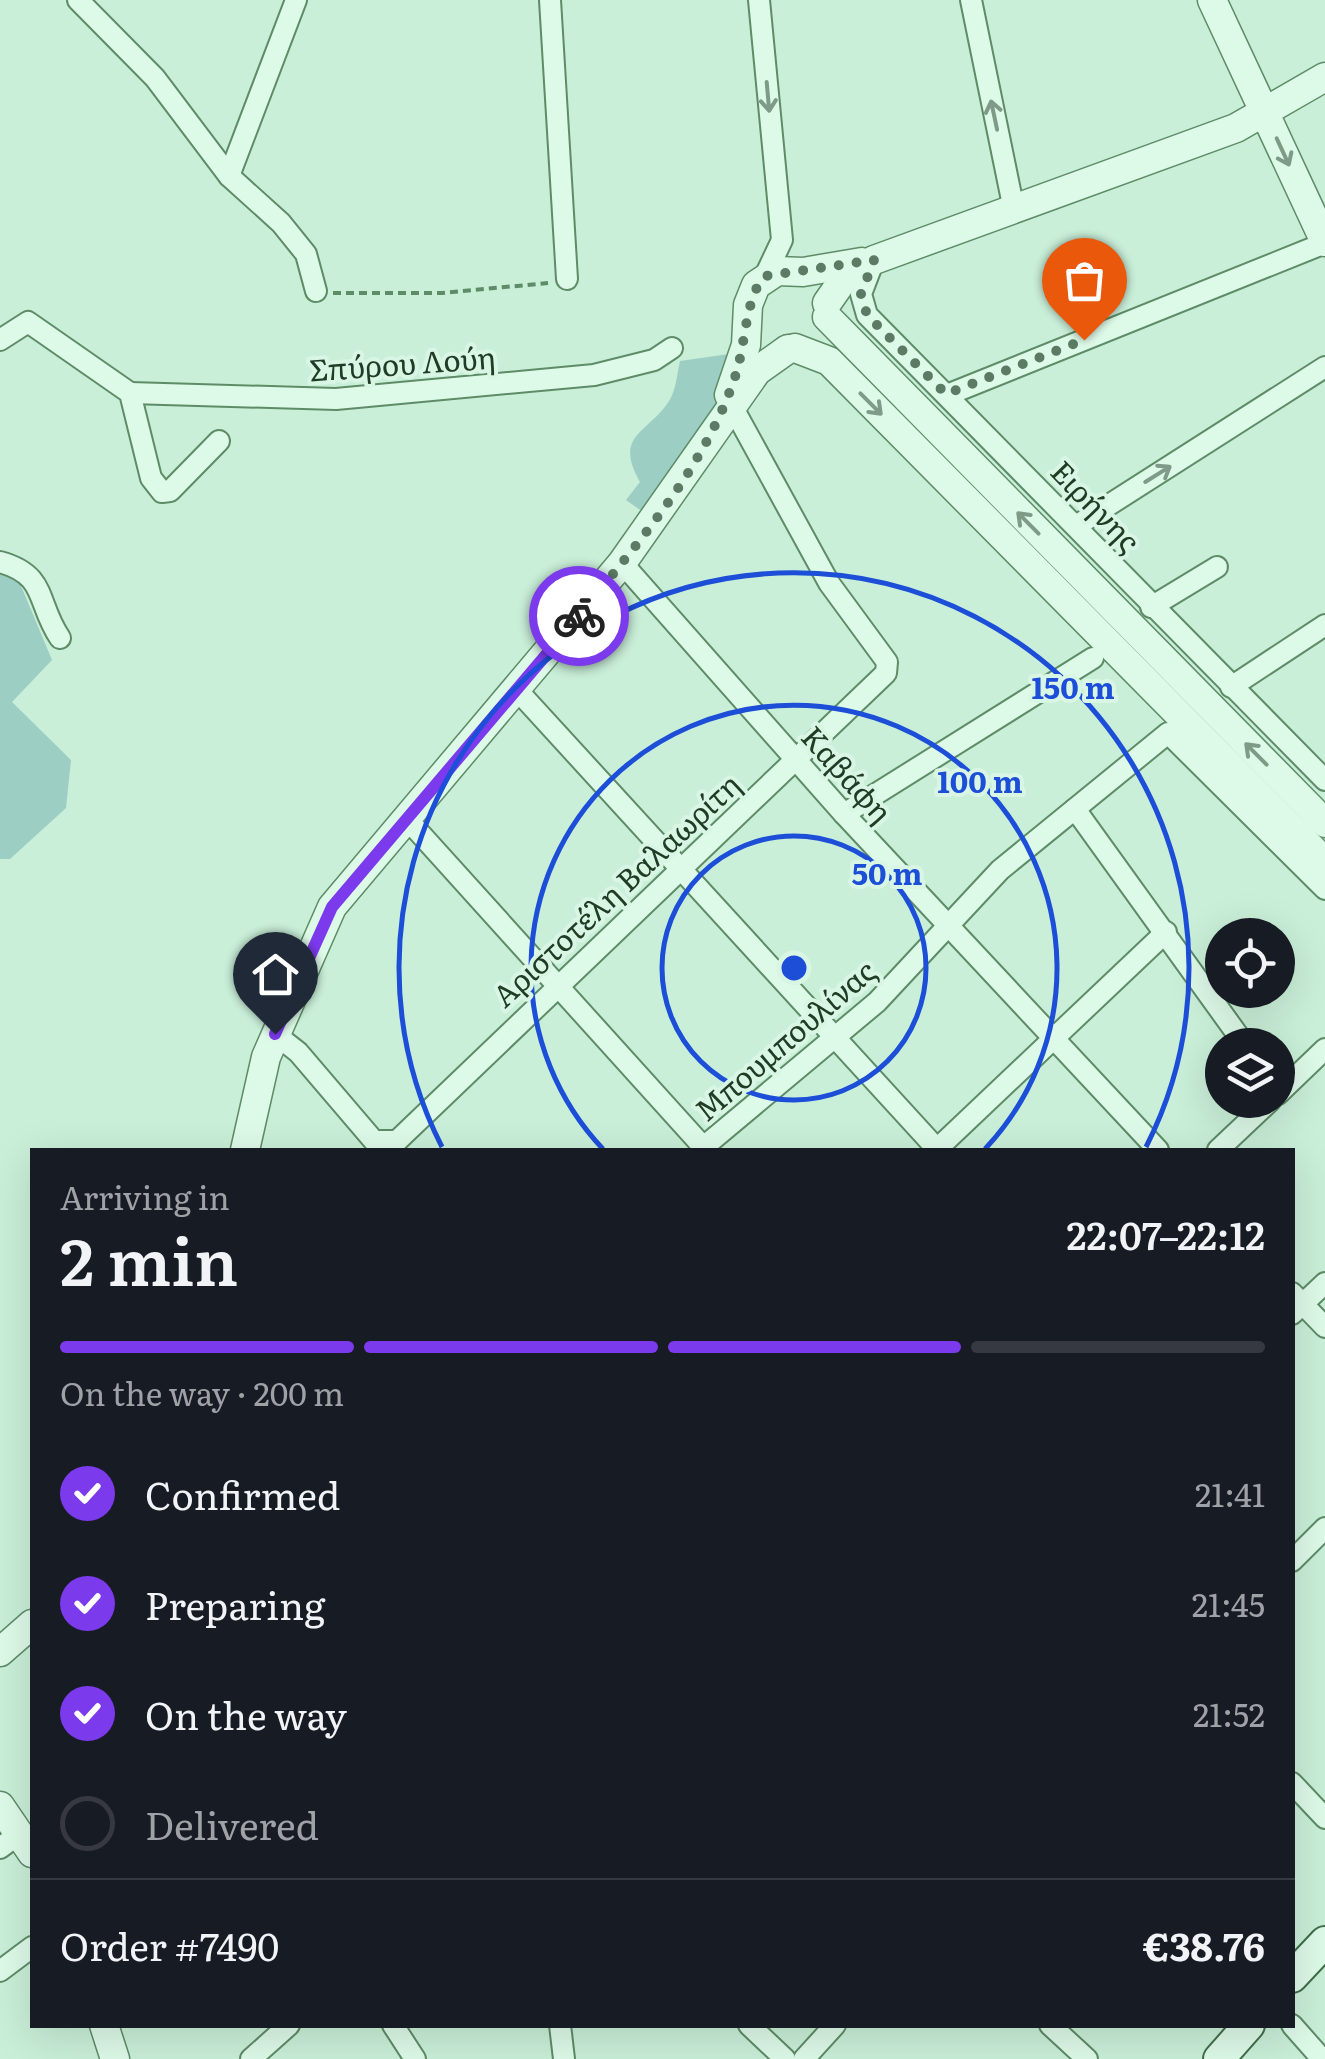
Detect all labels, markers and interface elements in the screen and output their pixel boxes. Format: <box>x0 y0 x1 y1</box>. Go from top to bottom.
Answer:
one-way arrow <box>759 81 778 113</box>
one-way arrow <box>984 100 1002 132</box>
one-way arrow <box>1274 136 1293 166</box>
pin <box>1042 238 1127 341</box>
icon: bag <box>1057 253 1112 308</box>
street label: Σπύρου Λούη <box>307 334 497 390</box>
one-way arrow <box>859 392 883 416</box>
street label: Ειρήνης <box>1042 449 1152 561</box>
one-way arrow <box>1143 463 1172 484</box>
one-way arrow <box>1016 511 1040 535</box>
courier <box>529 566 629 666</box>
icon: bike <box>552 589 607 644</box>
text: 150 m <box>1031 664 1115 708</box>
street label: Καβάφη <box>793 715 903 831</box>
one-way arrow <box>1245 742 1269 766</box>
text: 100 m <box>937 758 1023 802</box>
street label: Αριστοτέλη Βαλαωρίτη <box>481 762 749 1016</box>
text: 50 m <box>852 850 922 894</box>
map controls <box>1205 918 1295 1118</box>
button: locate <box>1205 918 1295 1008</box>
pin <box>233 932 318 1035</box>
icon: home <box>248 947 303 1002</box>
street label: Μπουμπουλίνας <box>684 948 884 1130</box>
centre of rings <box>776 950 812 986</box>
button: layers <box>1205 1028 1295 1118</box>
text: Arriving in <box>60 1172 230 1220</box>
text: 22:07–22:12 <box>1067 1205 1265 1262</box>
text: 2 min <box>60 1209 238 1306</box>
text: On the way · 200 m <box>60 1368 344 1416</box>
text: Confirmed <box>145 1465 340 1522</box>
icon: check <box>60 1466 115 1521</box>
text: 21:41 <box>1195 1469 1265 1517</box>
text: Preparing <box>145 1575 325 1632</box>
icon: check <box>60 1576 115 1631</box>
text: 21:45 <box>1192 1579 1265 1627</box>
text: On the way <box>145 1685 347 1742</box>
icon: check <box>60 1686 115 1741</box>
text: 21:52 <box>1193 1689 1265 1737</box>
text: Delivered <box>145 1795 319 1852</box>
text: Order #7490 <box>60 1916 279 1973</box>
text: €38.76 <box>1143 1916 1265 1973</box>

